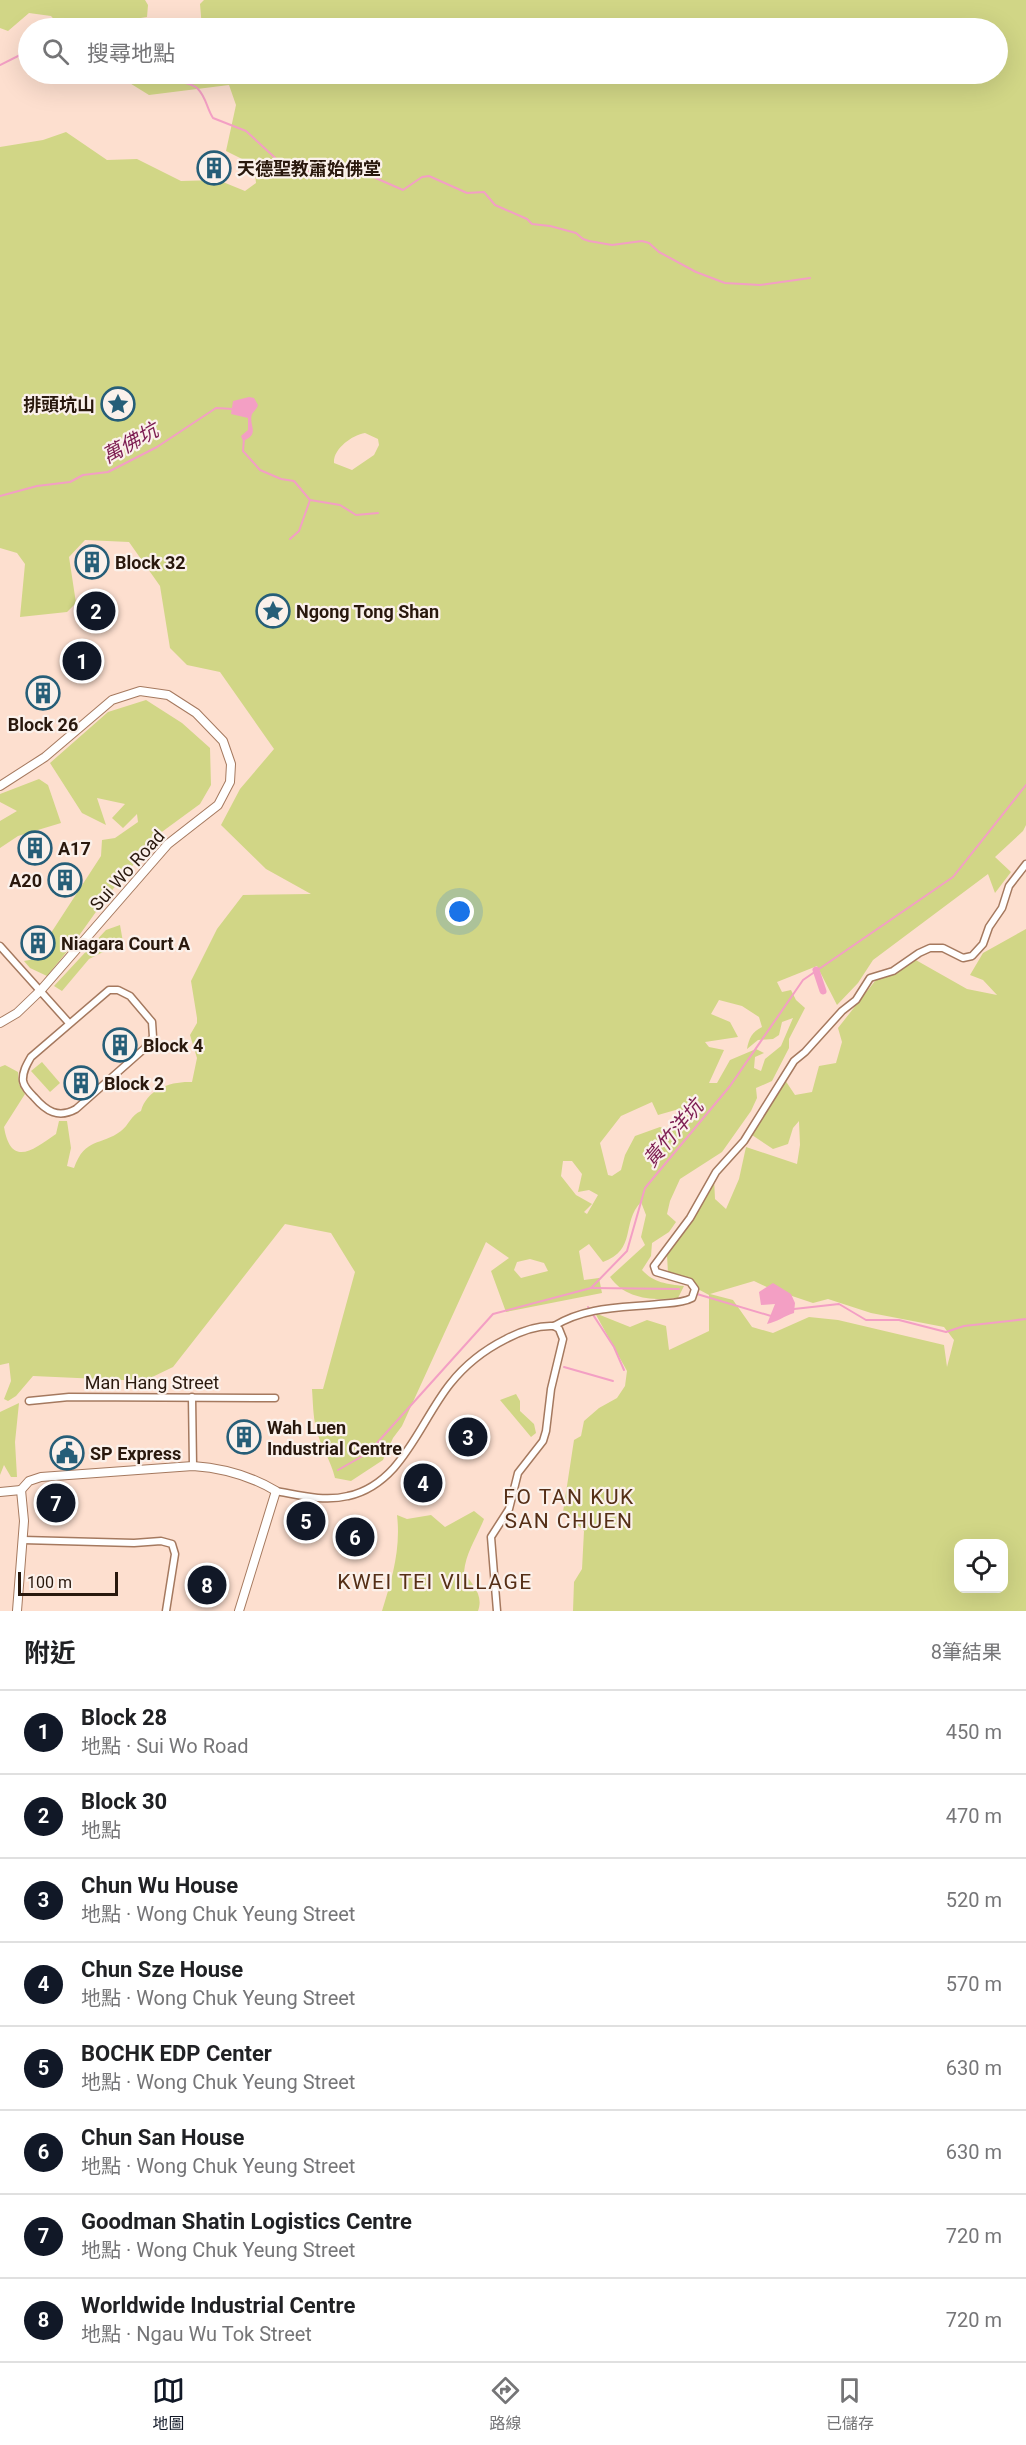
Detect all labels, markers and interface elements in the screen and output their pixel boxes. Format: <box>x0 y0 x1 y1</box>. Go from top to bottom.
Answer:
search box <box>18 18 1008 84</box>
icon: search <box>39 35 72 68</box>
text: 搜尋地點 <box>87 41 175 66</box>
building icon: 天德聖教蕭始佛堂 <box>196 150 232 186</box>
place label: 天德聖教蕭始佛堂 <box>237 158 381 179</box>
place icon: 排頭坑山 <box>100 386 136 422</box>
place label: 排頭坑山 <box>23 394 95 415</box>
water label: 萬佛坑 <box>98 417 165 468</box>
building icon: Block 32 <box>74 544 110 580</box>
place label: Block 32 <box>115 552 186 573</box>
pin: 2 <box>76 588 116 634</box>
place icon: Ngong Tong Shan <box>255 593 291 629</box>
place label: Ngong Tong Shan <box>296 601 439 622</box>
pin: 1 <box>62 638 101 684</box>
building icon: Block 26 <box>25 675 61 711</box>
place label: Block 26 <box>8 714 78 735</box>
street label: Sui Wo Road <box>85 825 169 915</box>
building icon: A17 <box>17 830 53 866</box>
place label: A17 <box>58 838 91 859</box>
building icon: A20 <box>47 862 83 898</box>
place label: A20 <box>9 870 42 891</box>
your location <box>445 897 474 926</box>
building icon: Niagara Court A <box>20 925 56 961</box>
place label: Niagara Court A <box>61 933 191 954</box>
building icon: Block 4 <box>102 1027 138 1063</box>
place label: Block 4 <box>143 1035 203 1056</box>
building icon: Block 2 <box>63 1065 99 1101</box>
place label: Block 2 <box>104 1073 164 1094</box>
water label: 黃竹洋坑 <box>638 1092 710 1171</box>
street label: Man Hang Street <box>85 1372 219 1393</box>
pin: 3 <box>448 1414 488 1460</box>
place label: Wah Luen Industrial Centre <box>267 1417 402 1459</box>
building icon: Wah Luen Industrial Centre <box>226 1419 262 1455</box>
public building icon: SP Express <box>49 1435 85 1471</box>
place label: SP Express <box>90 1443 181 1464</box>
pin: 4 <box>404 1460 442 1506</box>
pin: 7 <box>36 1480 76 1526</box>
district label: FO TAN KUK SAN CHUEN <box>503 1485 635 1533</box>
pin: 5 <box>286 1498 326 1544</box>
pin: 6 <box>336 1514 374 1560</box>
map controls <box>954 1539 1008 1593</box>
button: locate <box>954 1539 1008 1593</box>
pin: 8 <box>188 1562 226 1608</box>
scale bar <box>18 1569 118 1596</box>
district label: KWEI TEI VILLAGE <box>337 1570 533 1594</box>
text: 100 m <box>27 1573 72 1592</box>
text: 附近 <box>24 1638 76 1668</box>
text: 8筆結果 <box>931 1640 1002 1664</box>
text: Block 28 <box>81 1705 167 1730</box>
text: 1 <box>38 1720 49 1744</box>
text: 450 m <box>946 1720 1002 1744</box>
text: 地點 · Sui Wo Road <box>81 1734 249 1758</box>
text: Block 30 <box>81 1789 167 1814</box>
text: 2 <box>38 1804 49 1828</box>
text: 470 m <box>946 1804 1002 1828</box>
text: 地點 <box>81 1818 121 1842</box>
text: Chun Wu House <box>81 1873 238 1898</box>
text: 3 <box>38 1888 49 1912</box>
text: 520 m <box>946 1888 1002 1912</box>
text: 地點 · Wong Chuk Yeung Street <box>81 1902 355 1926</box>
text: Chun Sze House <box>81 1957 243 1982</box>
text: 4 <box>38 1972 49 1996</box>
text: 570 m <box>946 1972 1002 1996</box>
text: 地點 · Wong Chuk Yeung Street <box>81 1986 355 2010</box>
text: BOCHK EDP Center <box>81 2041 272 2066</box>
text: 5 <box>38 2056 49 2080</box>
text: 630 m <box>946 2056 1002 2080</box>
text: 地點 · Wong Chuk Yeung Street <box>81 2070 355 2094</box>
text: Chun San House <box>81 2125 244 2150</box>
text: 6 <box>38 2140 49 2164</box>
text: 630 m <box>946 2140 1002 2164</box>
text: 地點 · Wong Chuk Yeung Street <box>81 2154 355 2178</box>
text: Goodman Shatin Logistics Centre <box>81 2209 412 2234</box>
text: 7 <box>38 2224 49 2248</box>
text: 720 m <box>946 2224 1002 2248</box>
text: 地點 · Wong Chuk Yeung Street <box>81 2238 355 2262</box>
text: Worldwide Industrial Centre <box>81 2293 355 2318</box>
text: 8 <box>38 2308 49 2332</box>
text: 720 m <box>946 2308 1002 2332</box>
text: 地點 · Ngau Wu Tok Street <box>81 2322 312 2346</box>
tab: 地圖 <box>152 2374 185 2434</box>
tab: 路線 <box>489 2374 522 2434</box>
tab: 已儲存 <box>826 2374 874 2434</box>

